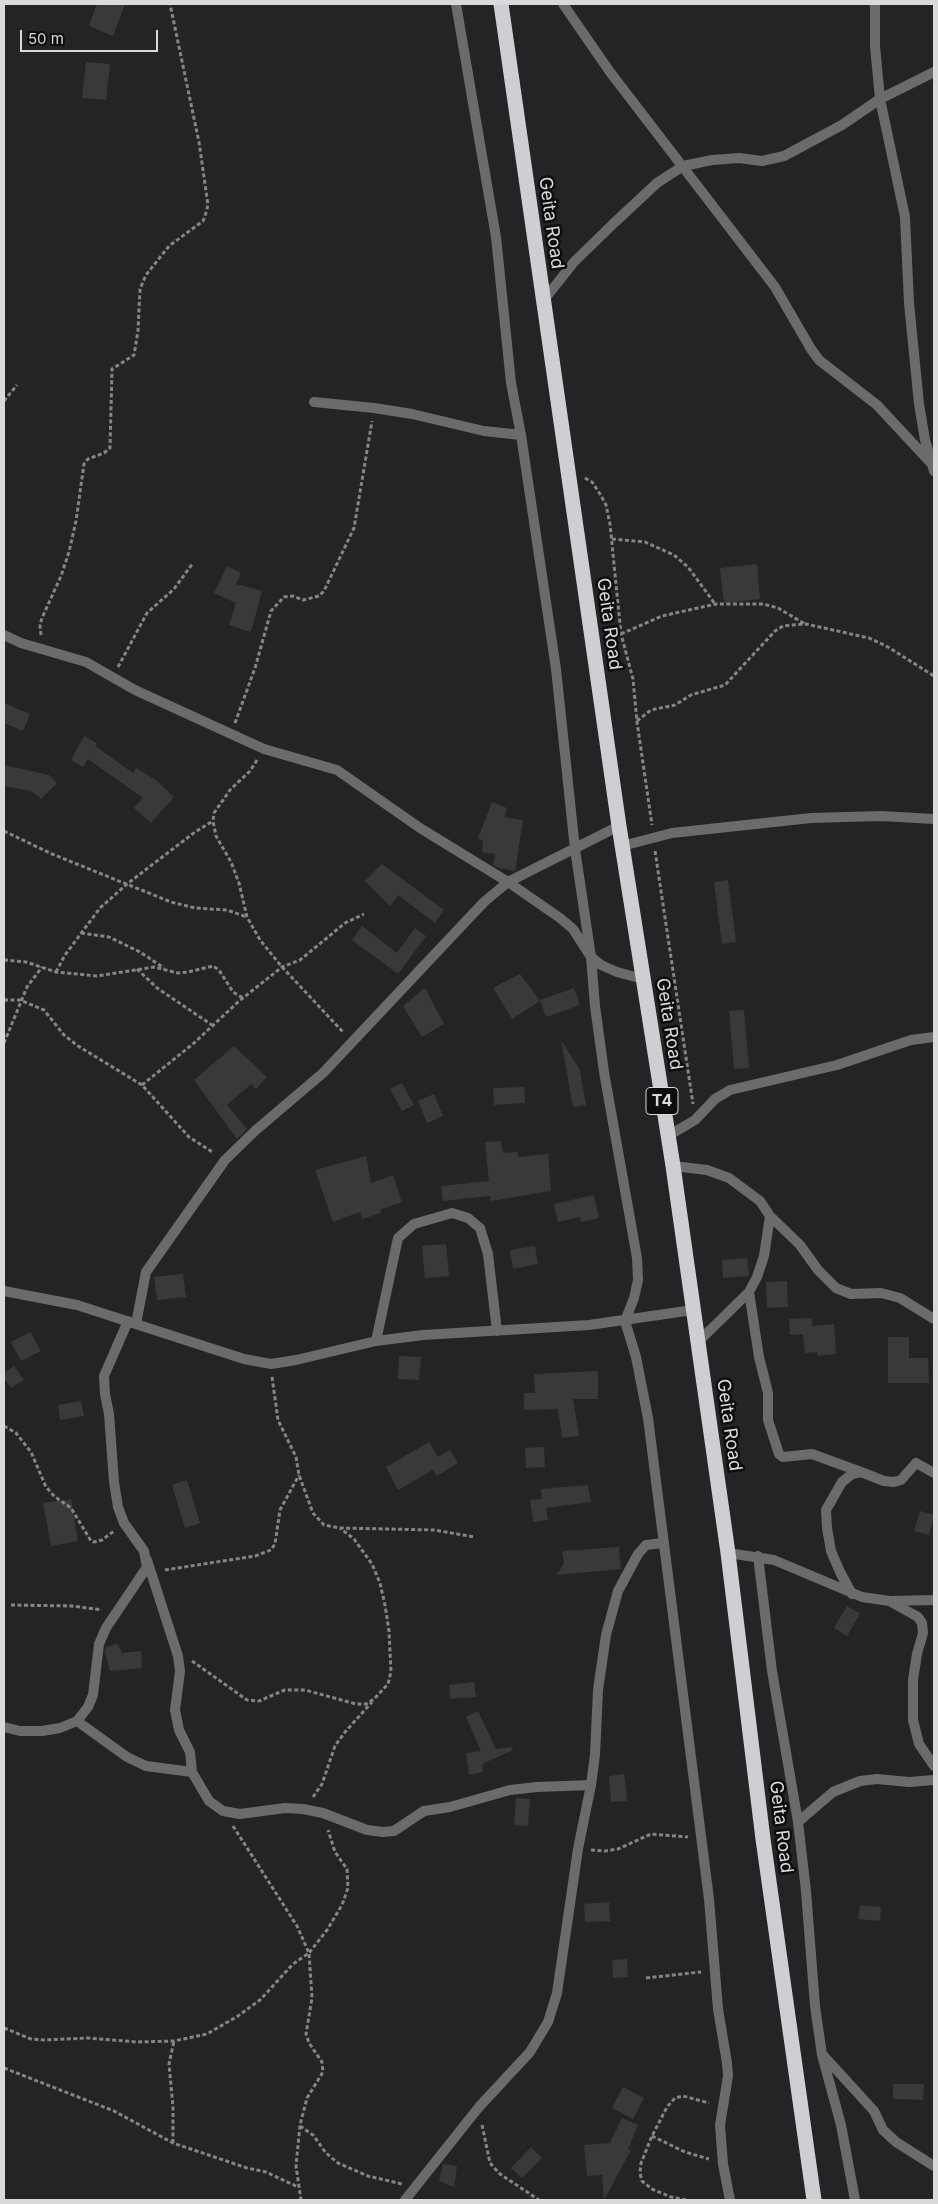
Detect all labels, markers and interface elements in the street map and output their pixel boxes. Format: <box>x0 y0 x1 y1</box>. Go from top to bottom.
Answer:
scale bar <box>22 20 160 52</box>
text: 50 m <box>28 29 64 48</box>
street label: Geita Road <box>534 176 568 270</box>
street label: Geita Road <box>592 577 626 671</box>
street label: Geita Road <box>651 976 687 1072</box>
road number: T4 <box>646 1088 678 1114</box>
street label: Geita Road <box>712 1378 746 1472</box>
street label: Geita Road <box>765 1780 797 1874</box>

